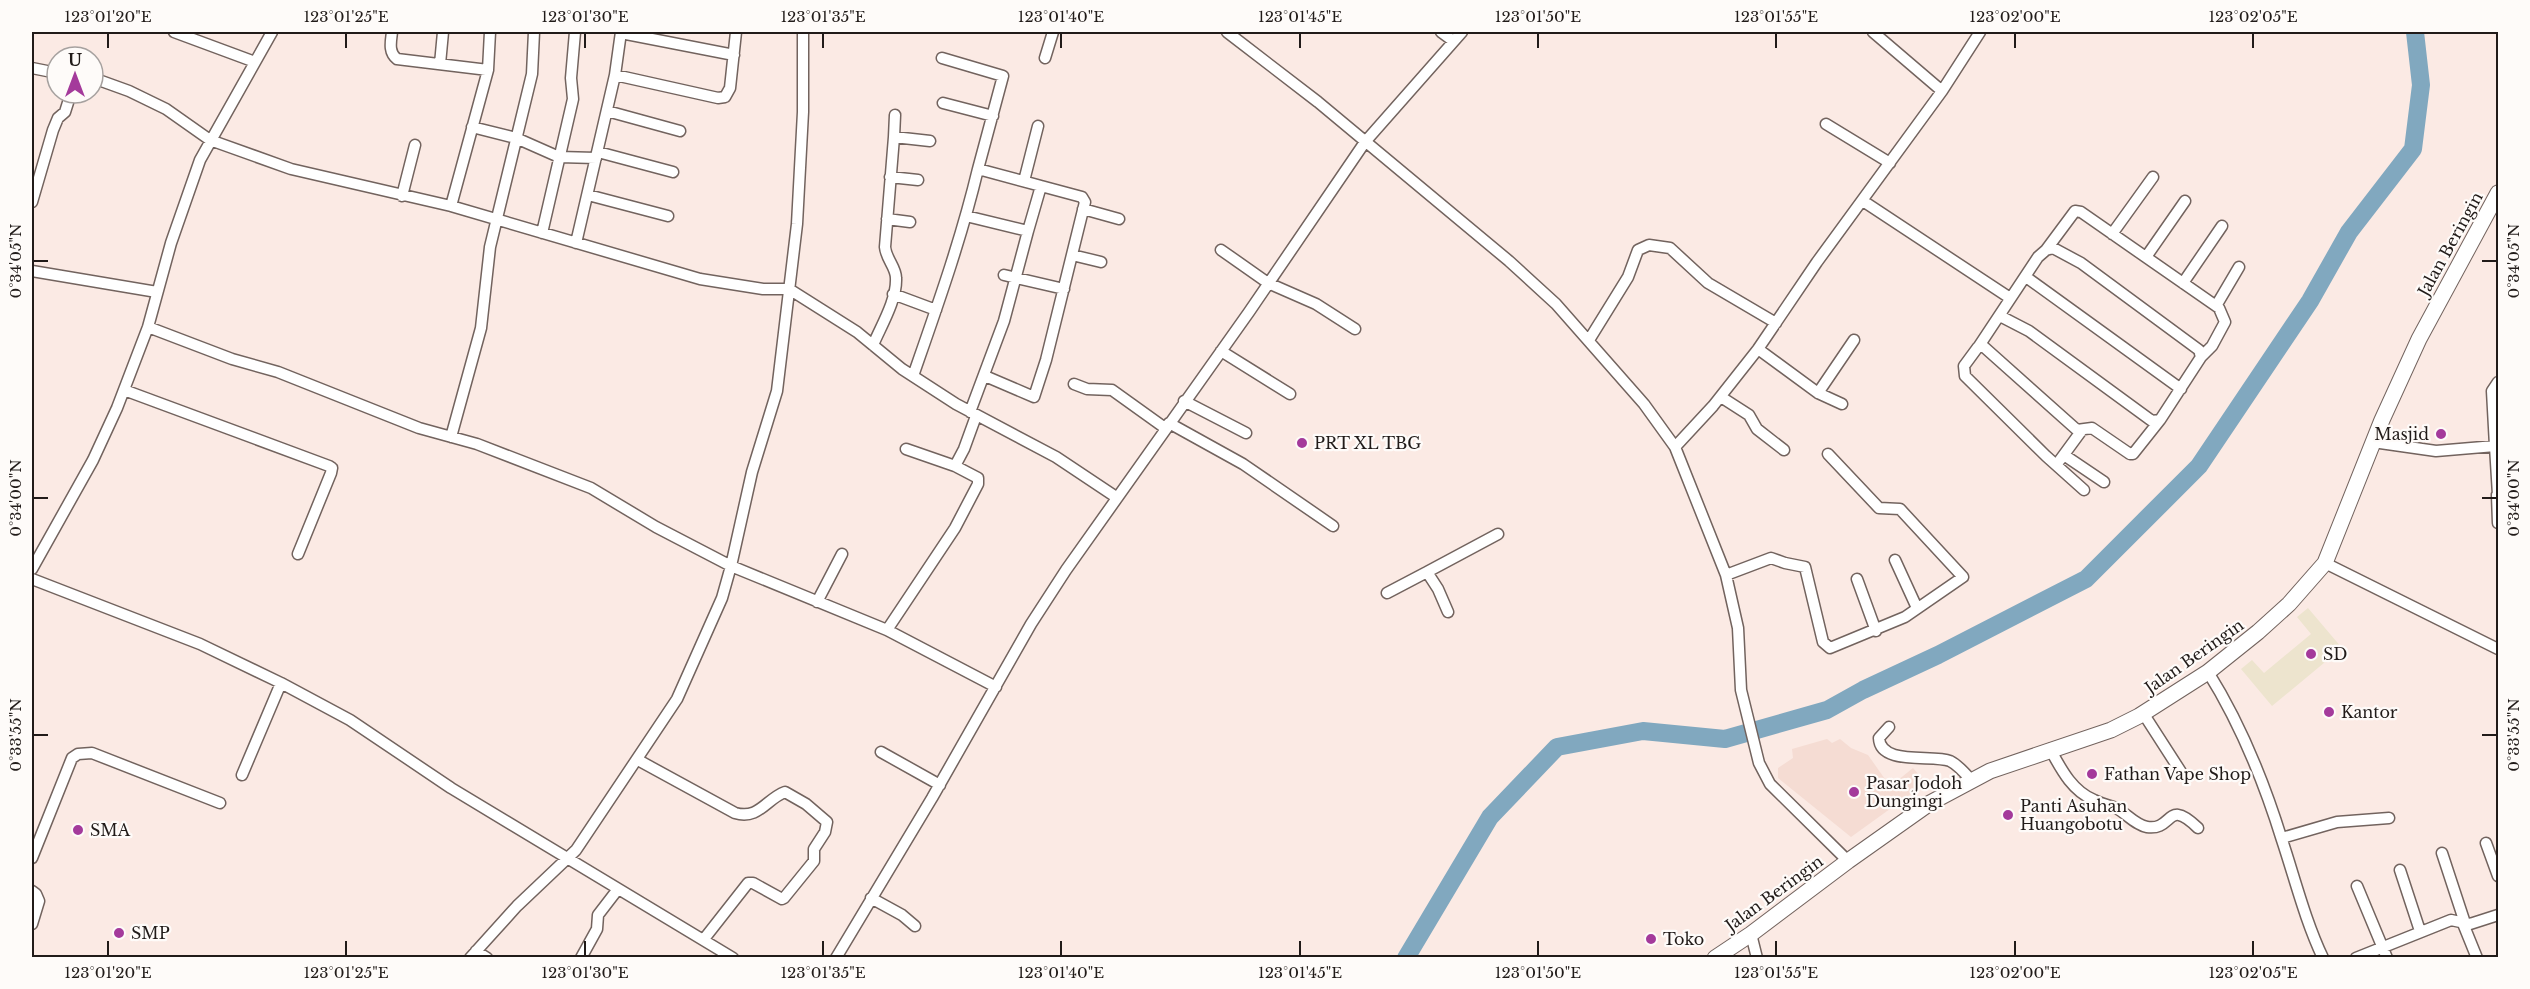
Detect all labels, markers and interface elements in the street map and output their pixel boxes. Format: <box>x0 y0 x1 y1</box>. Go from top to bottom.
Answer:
text: 123°01'20"E <box>64 7 152 26</box>
text: 123°01'25"E <box>303 7 389 26</box>
text: 123°01'30"E <box>541 7 629 26</box>
text: 123°01'35"E <box>780 7 866 26</box>
text: 123°01'40"E <box>1018 7 1104 26</box>
text: 123°01'45"E <box>1258 7 1342 26</box>
text: 123°01'50"E <box>1495 7 1581 26</box>
text: 123°01'55"E <box>1734 7 1818 26</box>
text: 123°02'00"E <box>1969 7 2061 26</box>
text: 123°02'05"E <box>2208 7 2298 26</box>
north arrow <box>45 45 105 105</box>
text: U <box>68 50 82 70</box>
street label: Jalan Beringin <box>2412 188 2487 301</box>
text: 0°34'05"N <box>6 223 25 299</box>
text: 0°34'05"N <box>2504 223 2523 299</box>
place label: Masjid <box>2374 424 2429 444</box>
marker: Masjid <box>2434 427 2448 441</box>
place label: PRT XL TBG <box>1314 433 1421 453</box>
marker: PRT XL TBG <box>1295 436 1309 450</box>
text: 0°34'00"N <box>6 459 25 537</box>
text: 0°34'00"N <box>2504 459 2523 537</box>
street label: Jalan Beringin <box>2139 615 2247 699</box>
place label: SD <box>2323 644 2347 664</box>
marker: SD <box>2304 647 2318 661</box>
text: 0°33'55"N <box>6 698 25 772</box>
text: 0°33'55"N <box>2504 698 2523 772</box>
place label: Kantor <box>2341 702 2398 722</box>
marker: Kantor <box>2322 705 2336 719</box>
place label: Fathan Vape Shop <box>2104 764 2251 784</box>
marker: Fathan Vape Shop <box>2085 767 2099 781</box>
place label: Pasar Jodoh Dungingi <box>1866 773 1962 811</box>
marker: Pasar Jodoh Dungingi <box>1847 785 1861 799</box>
place label: Panti Asuhan Huangobotu <box>2020 796 2127 834</box>
marker: Panti Asuhan Huangobotu <box>2001 808 2015 822</box>
place label: SMA <box>90 820 131 840</box>
marker: SMA <box>71 823 85 837</box>
street label: Jalan Beringin <box>1720 851 1827 936</box>
place label: SMP <box>131 923 170 943</box>
marker: SMP <box>112 926 126 940</box>
place label: Toko <box>1663 929 1704 949</box>
marker: Toko <box>1644 932 1658 946</box>
text: 123°01'20"E <box>64 963 152 982</box>
text: 123°01'25"E <box>303 963 389 982</box>
text: 123°01'30"E <box>541 963 629 982</box>
text: 123°01'35"E <box>780 963 866 982</box>
text: 123°01'40"E <box>1018 963 1104 982</box>
text: 123°01'45"E <box>1258 963 1342 982</box>
text: 123°01'50"E <box>1495 963 1581 982</box>
text: 123°01'55"E <box>1734 963 1818 982</box>
text: 123°02'00"E <box>1969 963 2061 982</box>
text: 123°02'05"E <box>2208 963 2298 982</box>

